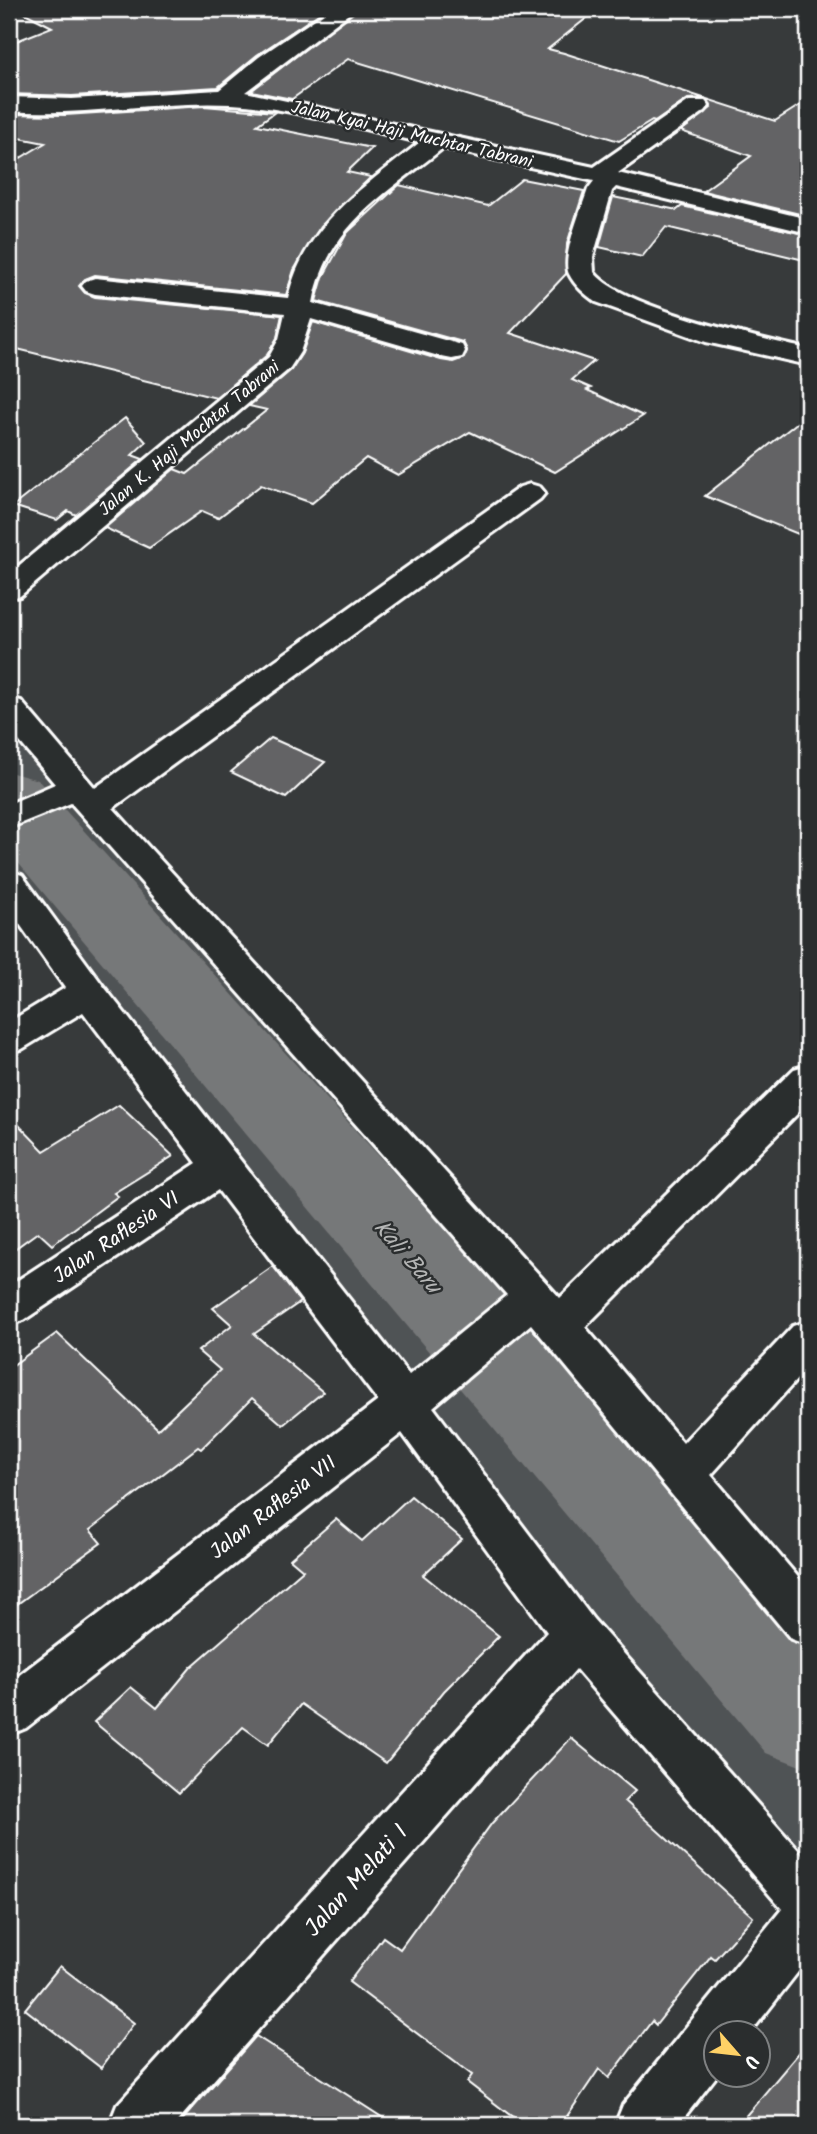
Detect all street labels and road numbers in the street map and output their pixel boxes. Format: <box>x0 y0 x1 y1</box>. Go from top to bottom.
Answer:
street label: Jalan Kyai Haji Muchtar Tabrani <box>288 94 536 178</box>
street label: Jalan K. Haji Mochtar Tabrani <box>93 354 288 524</box>
street label: Jalan Raflesia VI <box>47 1183 187 1293</box>
street label: Jalan Raflesia VII <box>203 1448 345 1568</box>
street label: Jalan Melati I <box>295 1816 419 1946</box>

